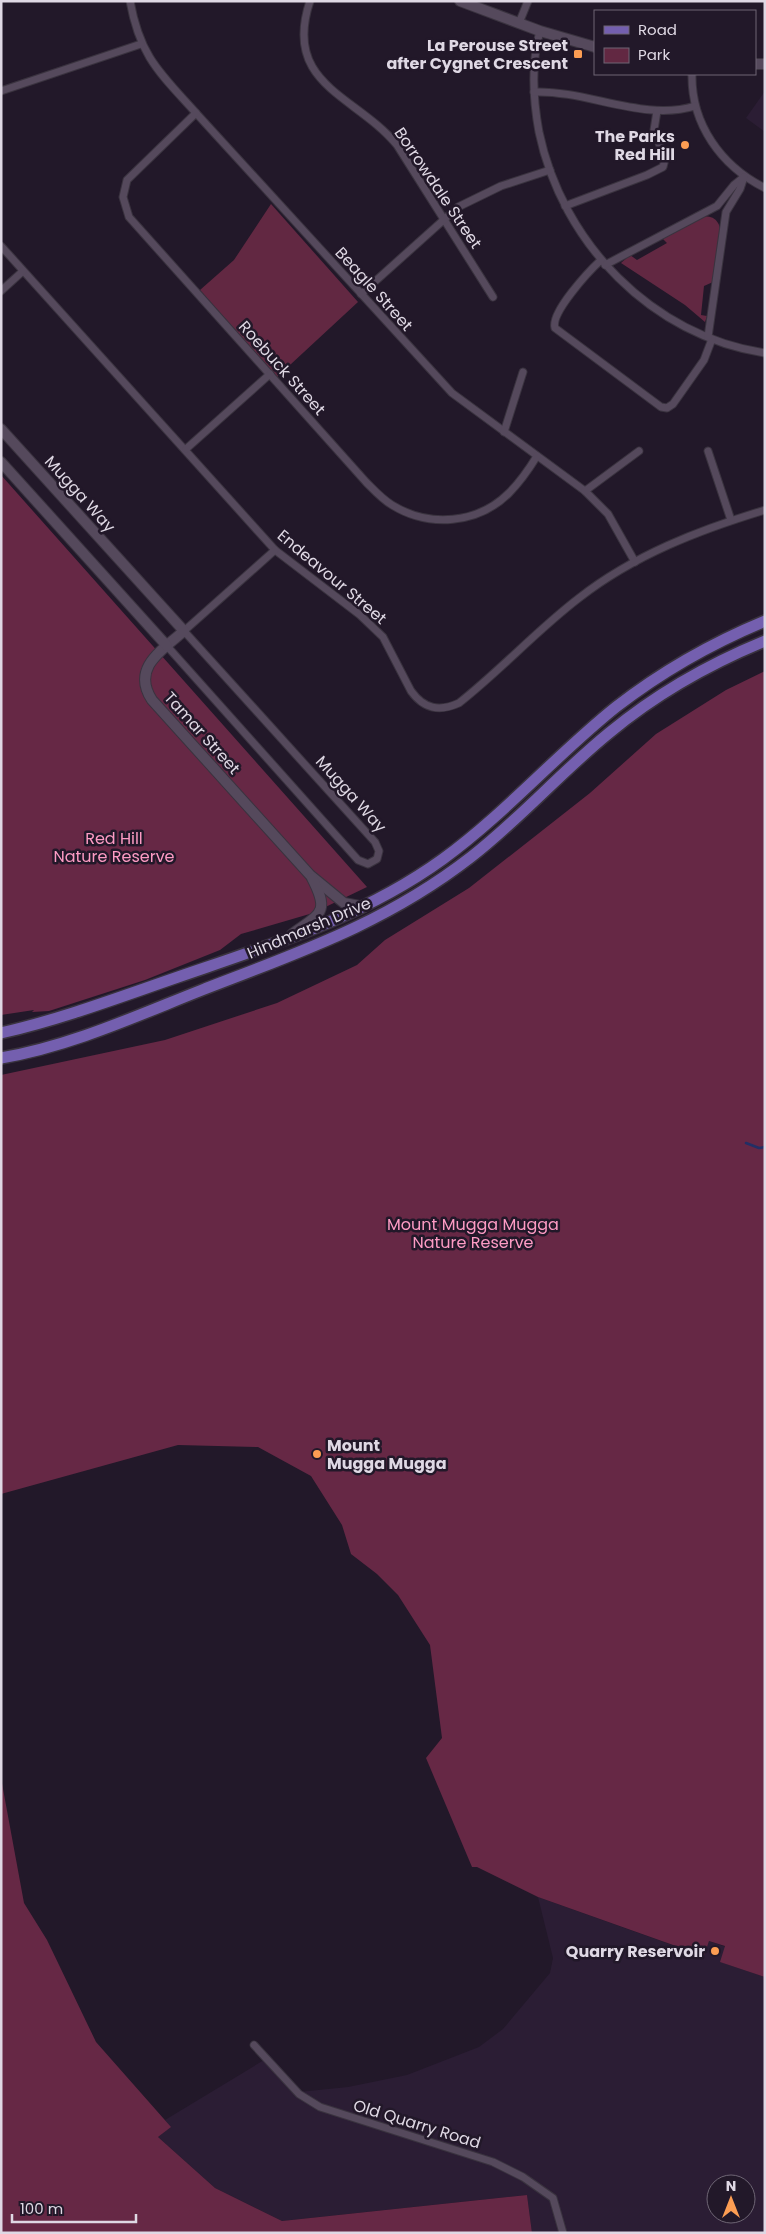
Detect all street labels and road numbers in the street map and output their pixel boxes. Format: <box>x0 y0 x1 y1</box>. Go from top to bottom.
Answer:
street label: Borrowdale Street <box>389 123 487 253</box>
street label: Beagle Street <box>330 242 418 336</box>
street label: Roebuck Street <box>233 316 331 420</box>
street label: Mugga Way <box>39 451 121 537</box>
street label: Endeavour Street <box>272 524 392 630</box>
street label: Tamar Street <box>159 687 245 779</box>
street label: Mugga Way <box>310 751 392 837</box>
street label: Hindmarsh Drive <box>244 892 374 964</box>
street label: Old Quarry Road <box>350 2094 484 2154</box>

